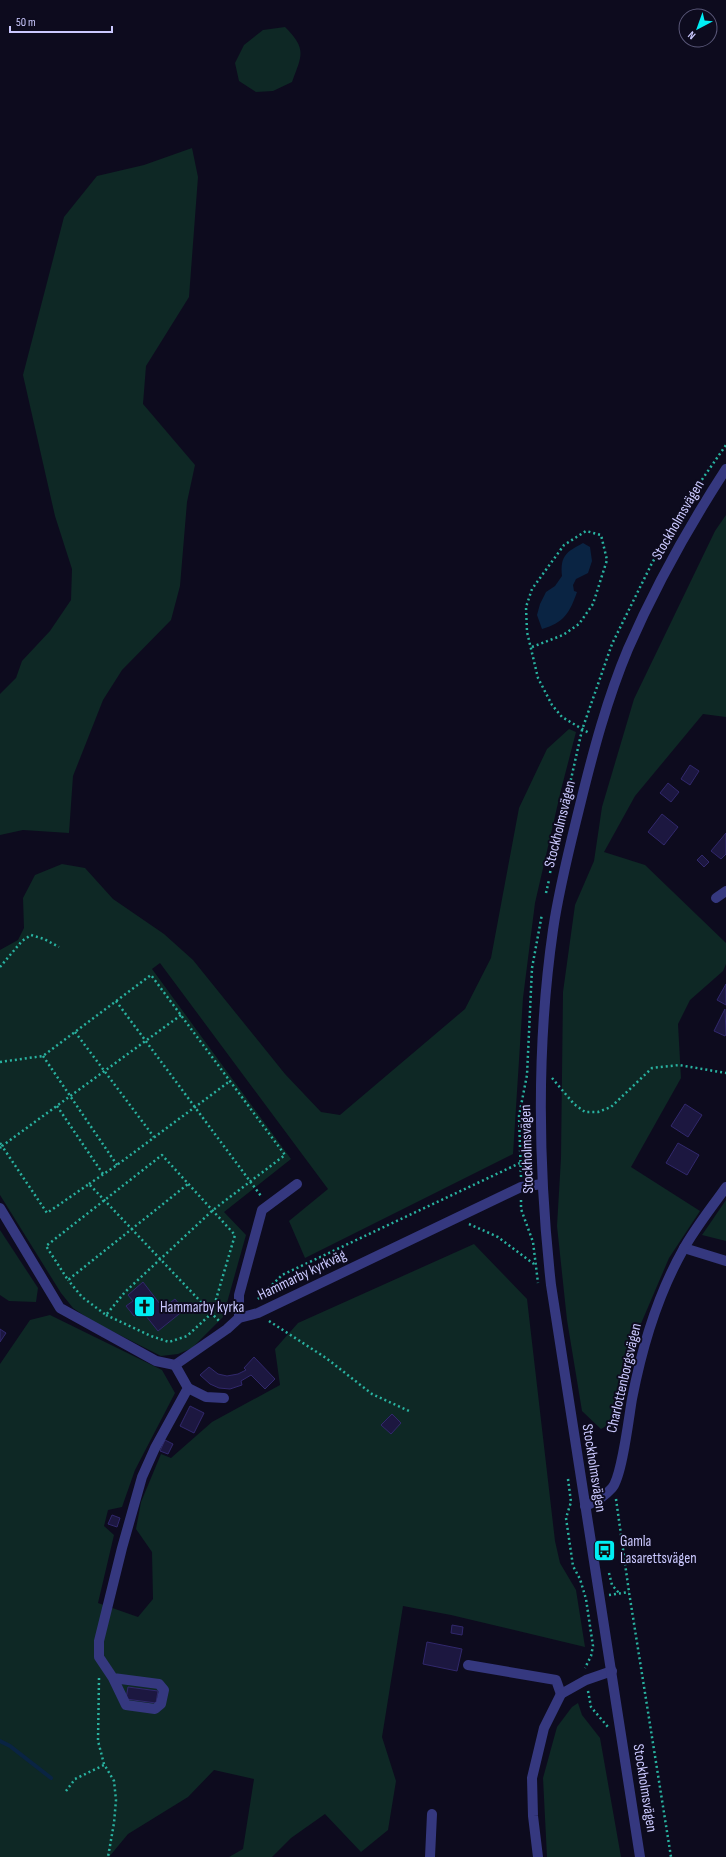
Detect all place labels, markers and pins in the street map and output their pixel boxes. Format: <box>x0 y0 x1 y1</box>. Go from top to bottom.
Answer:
church icon: Hammarby kyrka <box>132 1294 158 1320</box>
place label: Hammarby kyrka <box>160 1298 245 1317</box>
place label: Gamla Lasarettsvägen <box>620 1532 697 1568</box>
bus stop icon: Gamla Lasarettsvägen <box>591 1537 617 1563</box>

